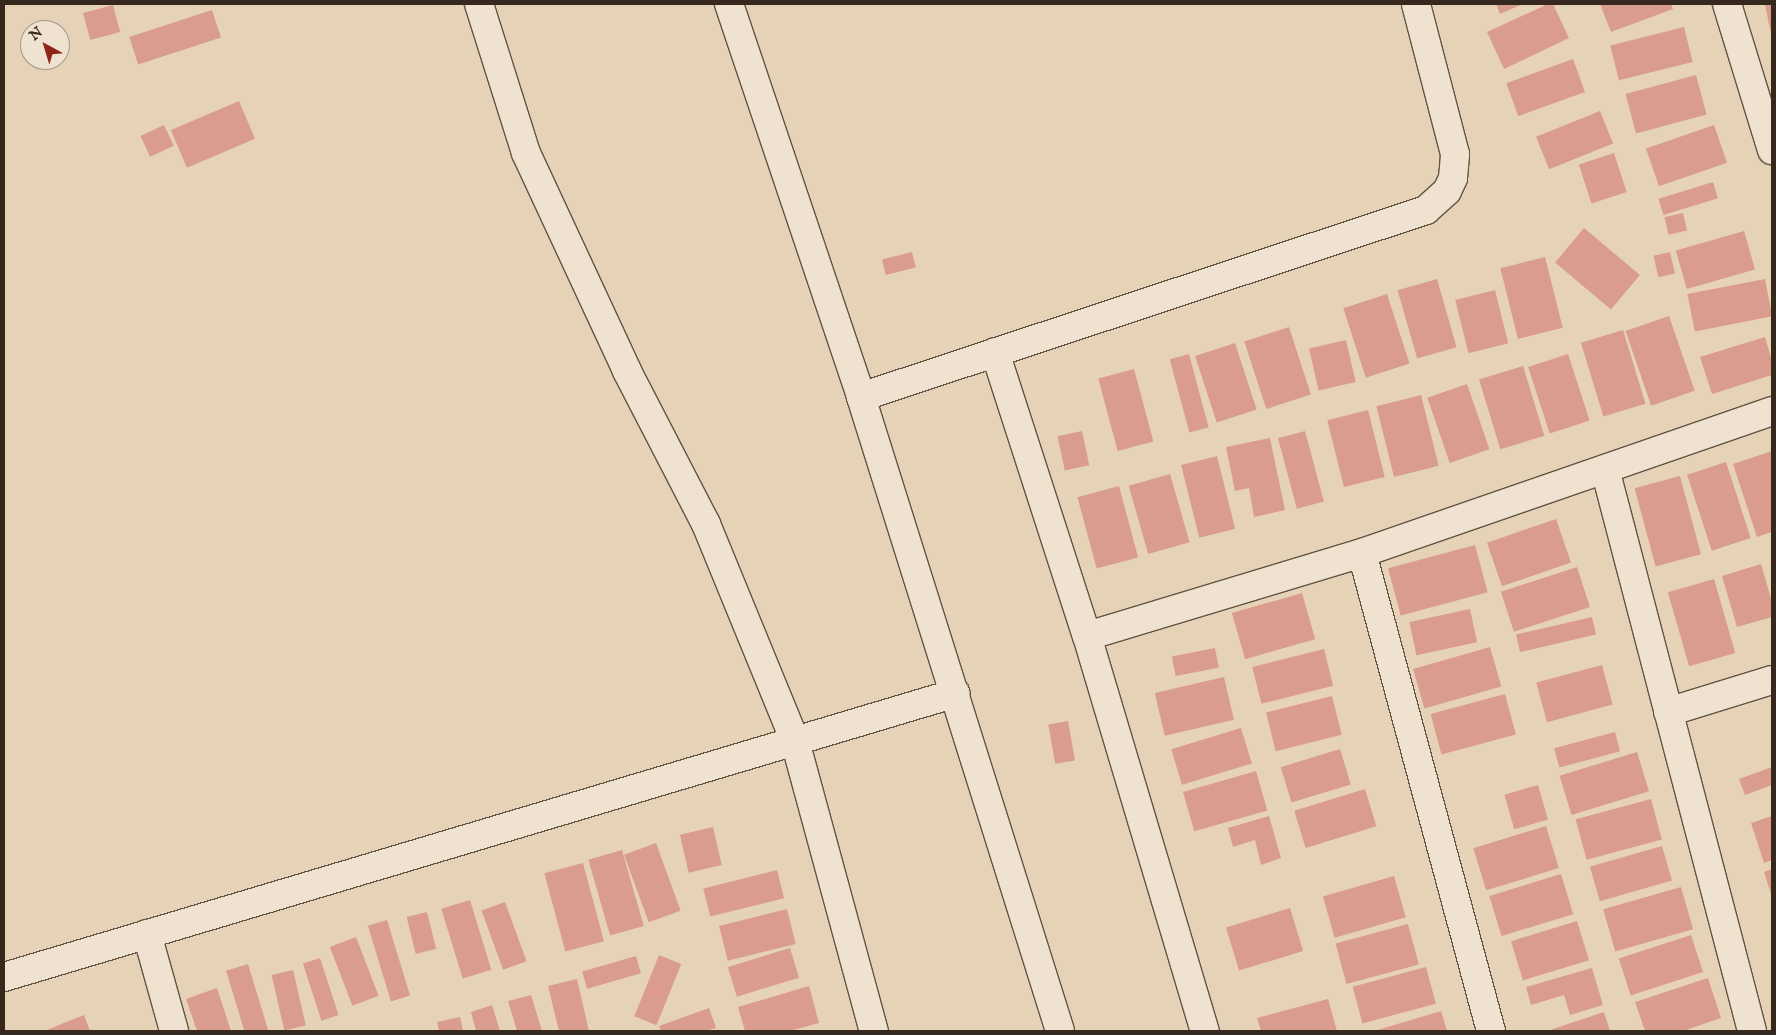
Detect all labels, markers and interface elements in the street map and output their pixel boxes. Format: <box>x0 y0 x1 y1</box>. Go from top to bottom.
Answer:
north arrow <box>20 20 70 70</box>
text: N <box>26 23 47 45</box>

